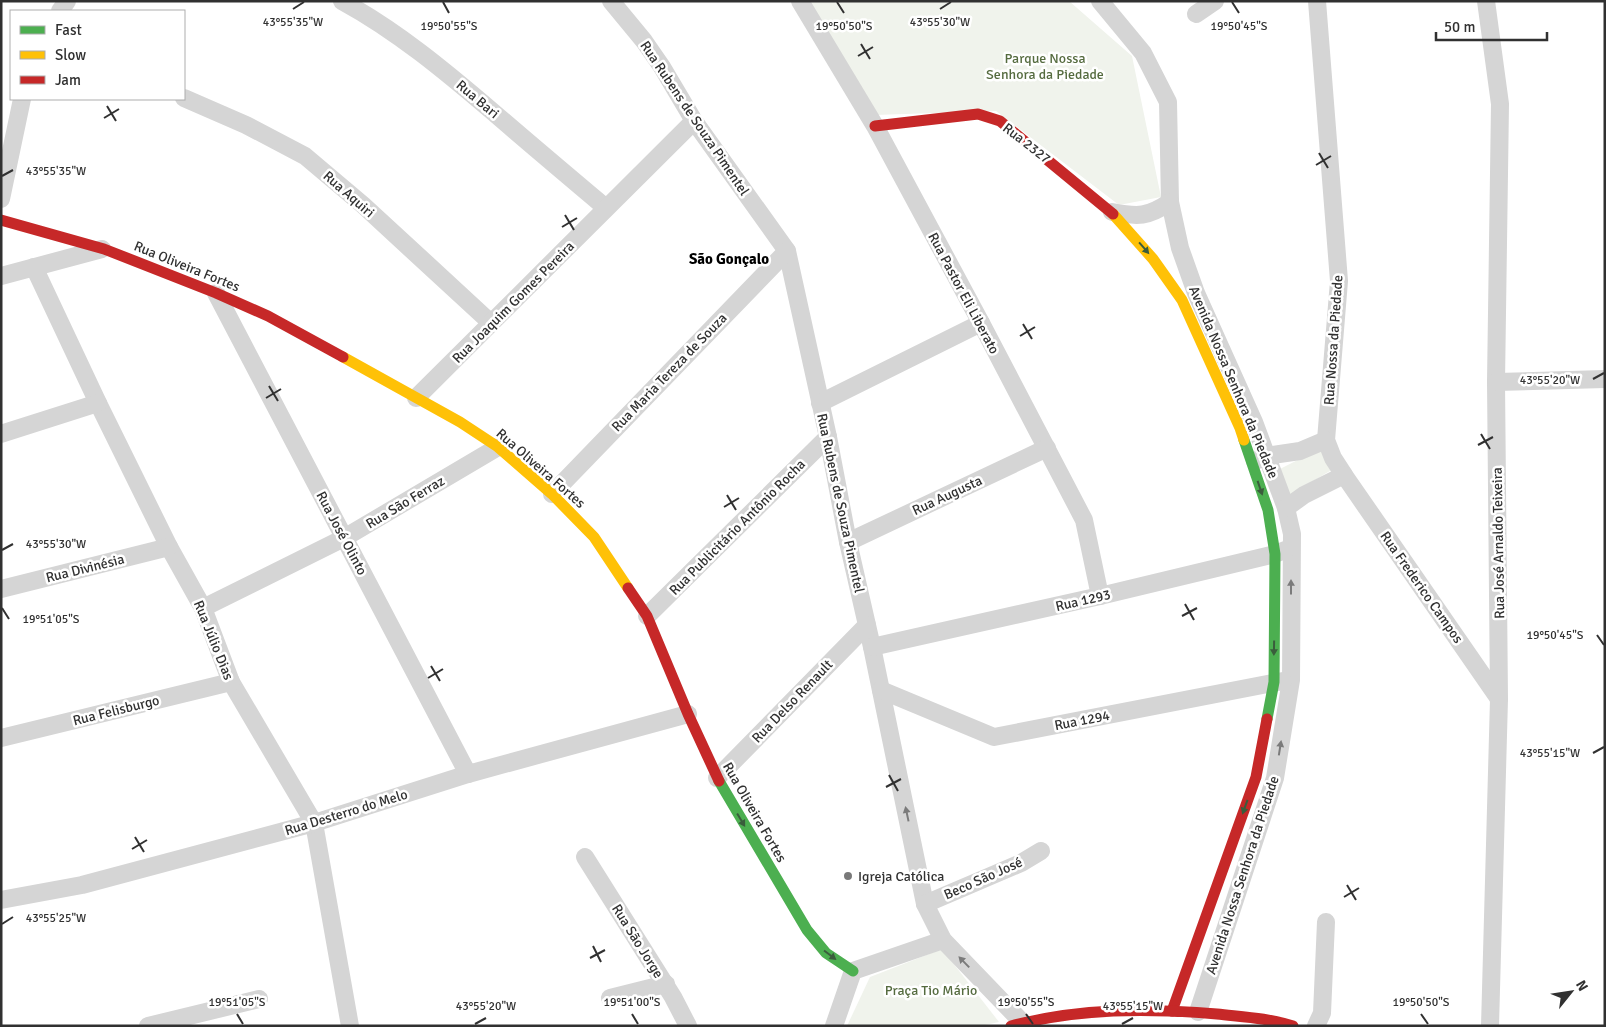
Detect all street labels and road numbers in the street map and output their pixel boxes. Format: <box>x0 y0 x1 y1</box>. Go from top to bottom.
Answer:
street label: Rua Rubens de Souza Pimentel <box>636 38 753 199</box>
street label: Rua Bari <box>453 77 503 122</box>
street label: Rua 2327 <box>999 119 1054 167</box>
street label: Rua Aquiri <box>320 167 378 221</box>
street label: Rua Pastor Eli Liberato <box>924 230 1003 357</box>
street label: Rua Oliveira Fortes <box>131 237 242 295</box>
street label: Rua Joaquim Gomes Pereira <box>449 238 578 367</box>
street label: Rua Nossa da Piedade <box>1320 274 1347 406</box>
street label: Avenida Nossa Senhora da Piedade <box>1185 283 1282 481</box>
street label: Rua Maria Tereza de Souza <box>608 309 730 435</box>
street label: Rua Rubens de Souza Pimentel <box>813 412 868 594</box>
street label: Rua Oliveira Fortes <box>493 425 589 512</box>
street label: Rua Publicitário Antônio Rocha <box>666 456 809 599</box>
street label: Rua José Arnaldo Teixeira <box>1489 467 1508 619</box>
street label: Rua São Ferraz <box>363 472 448 533</box>
street label: Rua Augusta <box>910 472 985 519</box>
street label: Rua José Olinto <box>312 488 371 578</box>
street label: Rua Frederico Campos <box>1377 528 1467 647</box>
street label: Rua Divinésia <box>44 551 126 586</box>
street label: Rua 1293 <box>1054 586 1112 615</box>
street label: Rua Júlio Dias <box>190 598 237 682</box>
street label: Rua Delso Renault <box>748 656 836 746</box>
street label: Rua Felisburgo <box>71 692 161 729</box>
street label: Rua 1294 <box>1053 707 1112 734</box>
street label: Rua Oliveira Fortes <box>719 759 790 865</box>
street label: Avenida Nossa Senhora da Piedade <box>1202 774 1283 976</box>
street label: Rua Desterro do Melo <box>283 786 410 839</box>
street label: Beco São José <box>941 854 1025 903</box>
street label: Rua São Jorge <box>608 901 667 981</box>

